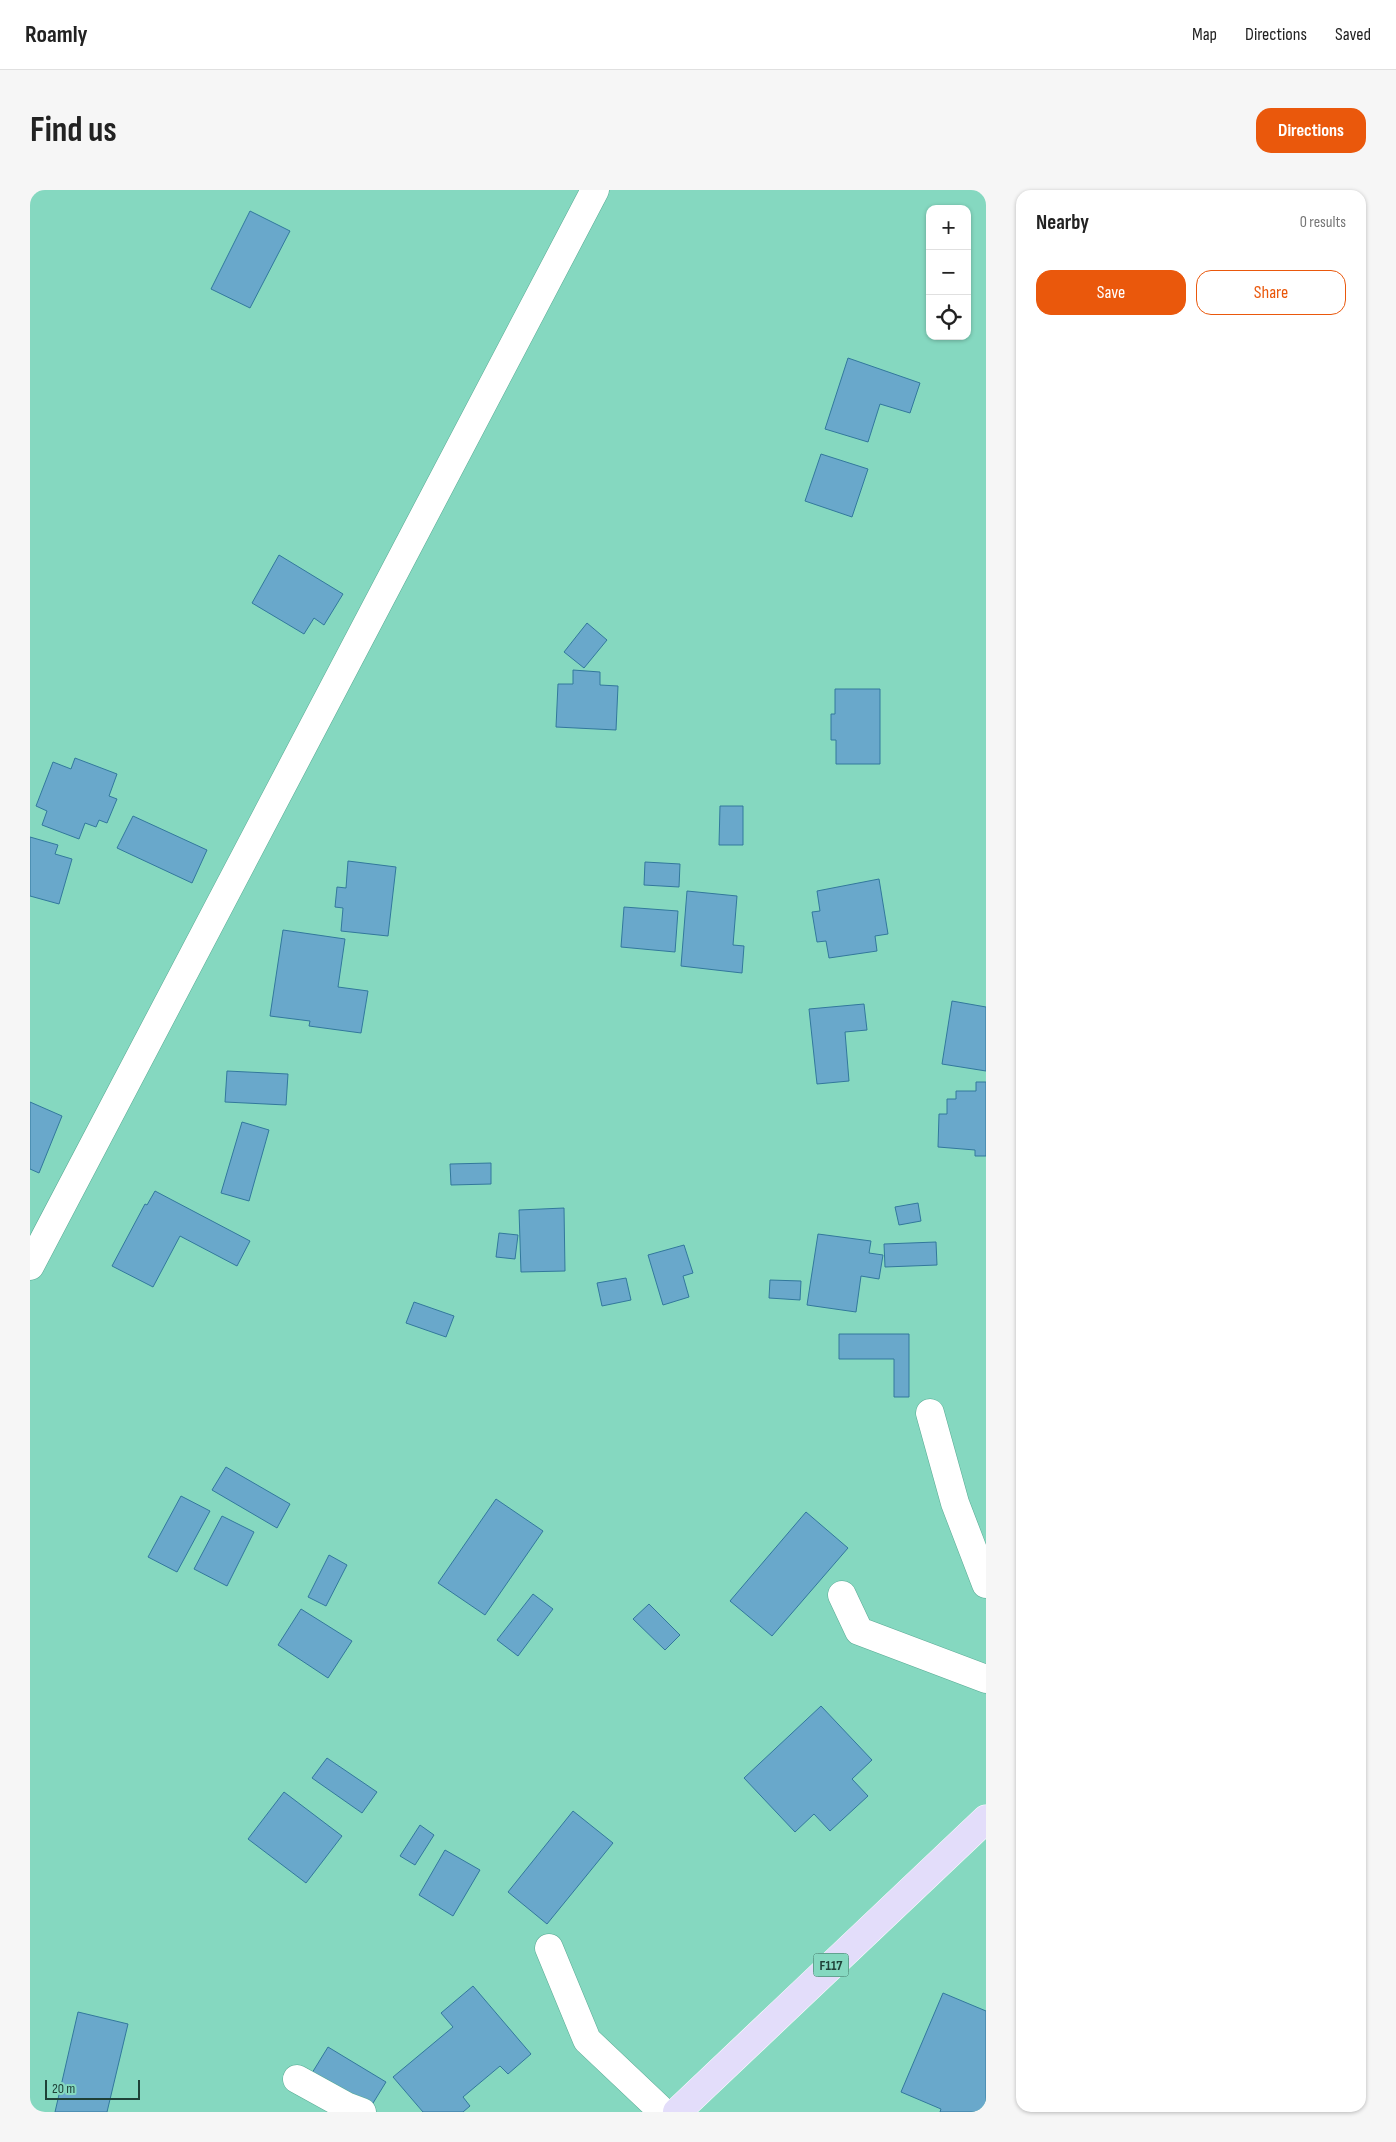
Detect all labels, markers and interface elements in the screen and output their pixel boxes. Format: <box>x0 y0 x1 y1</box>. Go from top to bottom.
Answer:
text: Roamly <box>25 20 88 49</box>
text: Map <box>1192 24 1217 45</box>
text: Directions <box>1245 24 1307 45</box>
text: Saved <box>1335 24 1371 45</box>
button: Directions <box>1256 108 1366 153</box>
text: Find us <box>30 109 117 152</box>
map controls <box>926 205 971 340</box>
button: + <box>926 205 971 250</box>
text: Nearby <box>1036 210 1089 235</box>
text: 0 results <box>1300 213 1346 232</box>
button: − <box>926 250 971 295</box>
button: Save <box>1036 270 1186 315</box>
button: Share <box>1196 270 1346 315</box>
button: locate <box>926 295 971 340</box>
road number: F117 <box>814 1954 848 1976</box>
scale bar <box>45 2077 140 2100</box>
text: 20 m <box>52 2080 75 2097</box>

